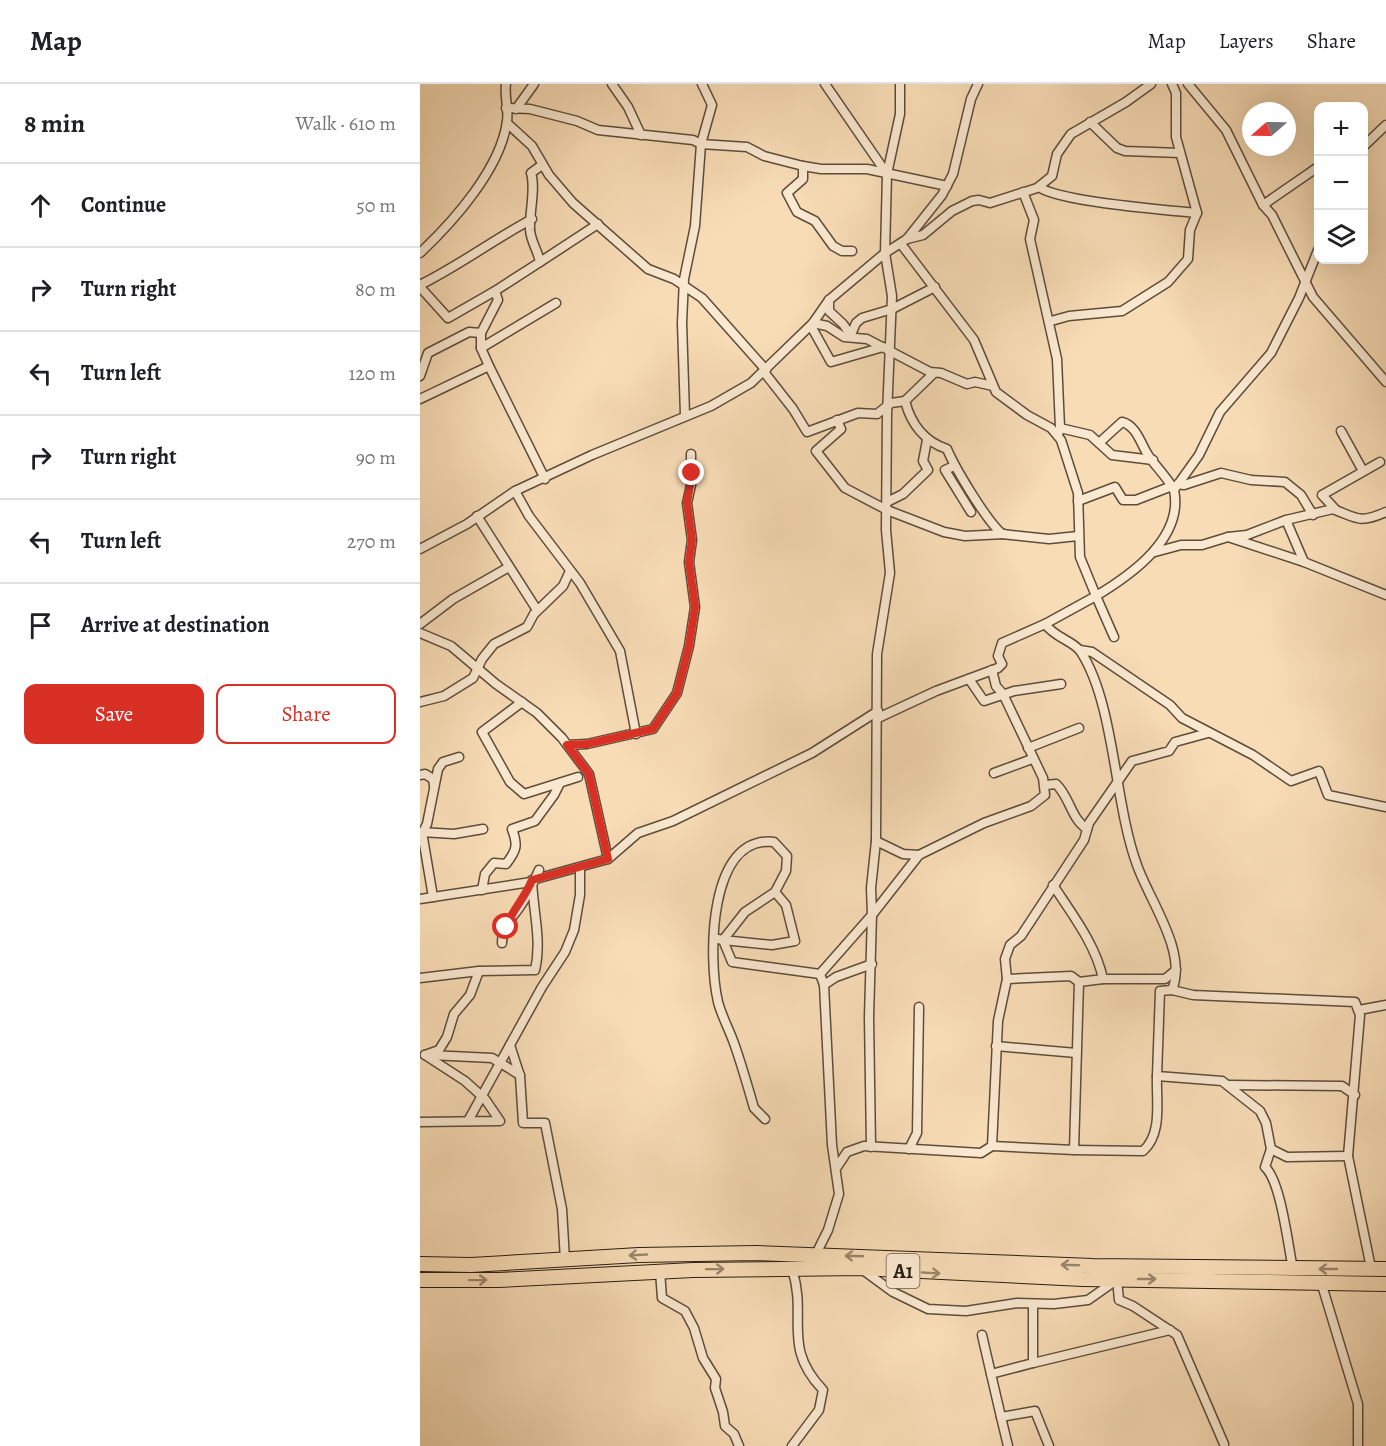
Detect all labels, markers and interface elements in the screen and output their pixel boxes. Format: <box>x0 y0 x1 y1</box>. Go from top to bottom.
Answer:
text: Map <box>30 22 82 60</box>
text: Map <box>1147 27 1186 55</box>
text: Layers <box>1219 27 1274 55</box>
text: Share <box>1307 27 1356 55</box>
north arrow <box>1242 102 1296 156</box>
map controls <box>1314 102 1368 264</box>
button: + <box>1314 102 1368 156</box>
text: 8 min <box>24 106 85 141</box>
text: Walk · 610 m <box>296 110 396 137</box>
button: − <box>1314 156 1368 210</box>
icon: ahead <box>24 189 57 222</box>
text: Continue <box>81 190 166 220</box>
text: 50 m <box>356 192 396 219</box>
button: layers <box>1314 210 1368 264</box>
icon: right <box>24 273 57 306</box>
text: Turn right <box>81 274 177 304</box>
text: 80 m <box>355 276 396 303</box>
icon: left <box>24 357 57 390</box>
text: Turn left <box>81 358 161 388</box>
text: 120 m <box>348 360 396 387</box>
icon: right <box>24 441 57 474</box>
text: Turn right <box>81 442 177 472</box>
text: 90 m <box>356 444 396 471</box>
route end <box>678 459 704 485</box>
icon: left <box>24 525 57 558</box>
text: Turn left <box>81 526 161 556</box>
text: 270 m <box>347 528 396 555</box>
icon: arrive <box>24 609 57 642</box>
text: Arrive at destination <box>81 610 270 640</box>
button: Save <box>24 684 204 744</box>
button: Share <box>216 684 396 744</box>
route start <box>492 913 518 939</box>
one-way arrow <box>628 1250 648 1261</box>
one-way arrow <box>844 1251 864 1262</box>
road number: A1 <box>886 1254 920 1288</box>
one-way arrow <box>1060 1259 1080 1271</box>
one-way arrow <box>705 1263 725 1275</box>
one-way arrow <box>1318 1263 1338 1275</box>
one-way arrow <box>920 1267 940 1278</box>
one-way arrow <box>1136 1273 1156 1285</box>
one-way arrow <box>468 1274 488 1286</box>

